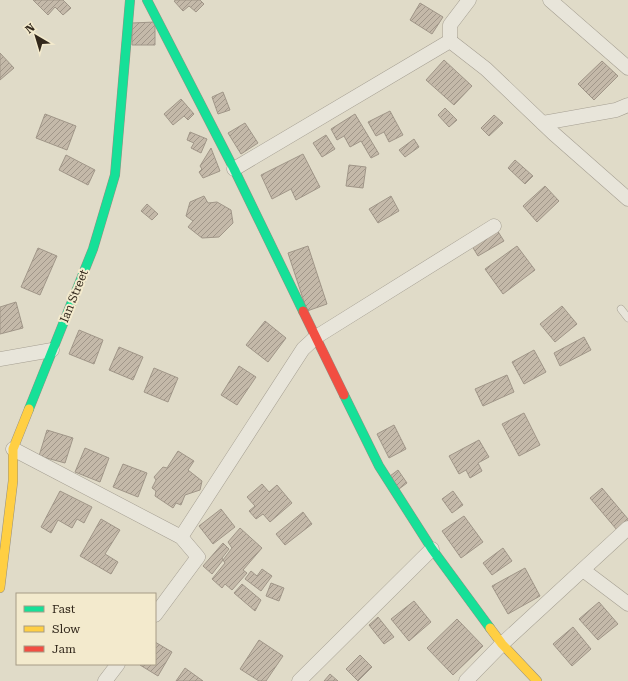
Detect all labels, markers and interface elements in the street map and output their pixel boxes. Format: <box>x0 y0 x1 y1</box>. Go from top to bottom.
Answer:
north arrow <box>16 16 56 56</box>
text: N <box>23 20 38 36</box>
street label: Ian Street <box>57 267 91 325</box>
legend <box>16 593 156 665</box>
text: Fast <box>52 602 76 616</box>
text: Slow <box>52 622 80 636</box>
text: Jam <box>52 642 76 656</box>

